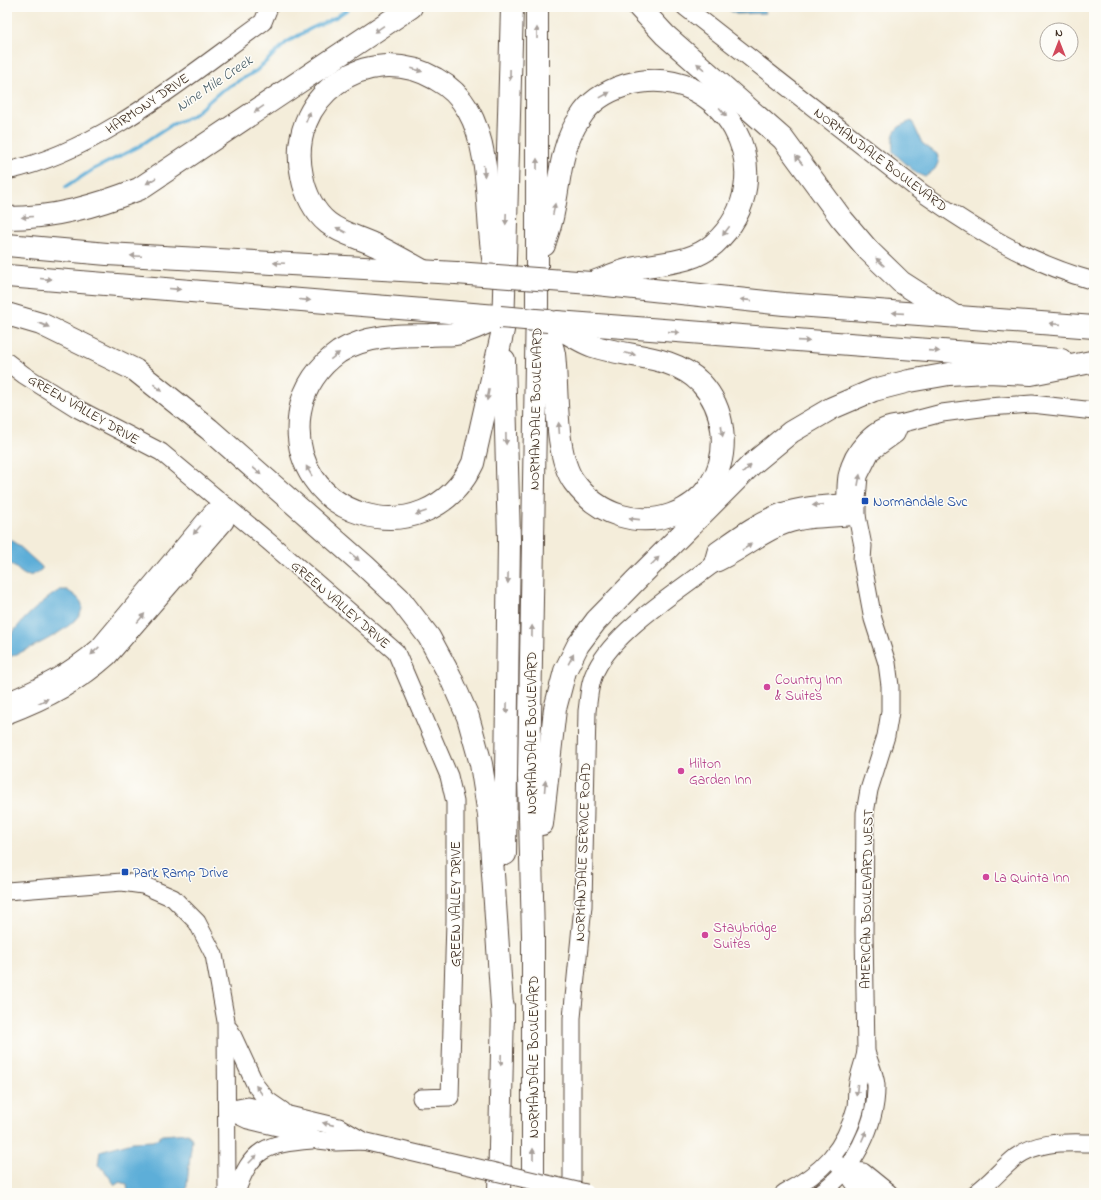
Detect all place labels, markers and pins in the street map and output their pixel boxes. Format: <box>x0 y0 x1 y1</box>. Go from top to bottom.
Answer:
place label: Normandale Svc <box>873 492 968 513</box>
marker: Normandale Svc <box>860 496 870 506</box>
place label: Country Inn & Suites <box>775 670 842 707</box>
marker: Country Inn & Suites <box>762 682 772 692</box>
place label: Hilton Garden Inn <box>689 754 751 791</box>
marker: Hilton Garden Inn <box>676 766 686 776</box>
place label: Park Ramp Drive <box>133 863 229 884</box>
marker: Park Ramp Drive <box>120 867 130 877</box>
place label: La Quinta Inn <box>994 868 1070 889</box>
marker: La Quinta Inn <box>981 872 991 882</box>
place label: Staybridge Suites <box>713 918 777 955</box>
marker: Staybridge Suites <box>700 930 710 940</box>

